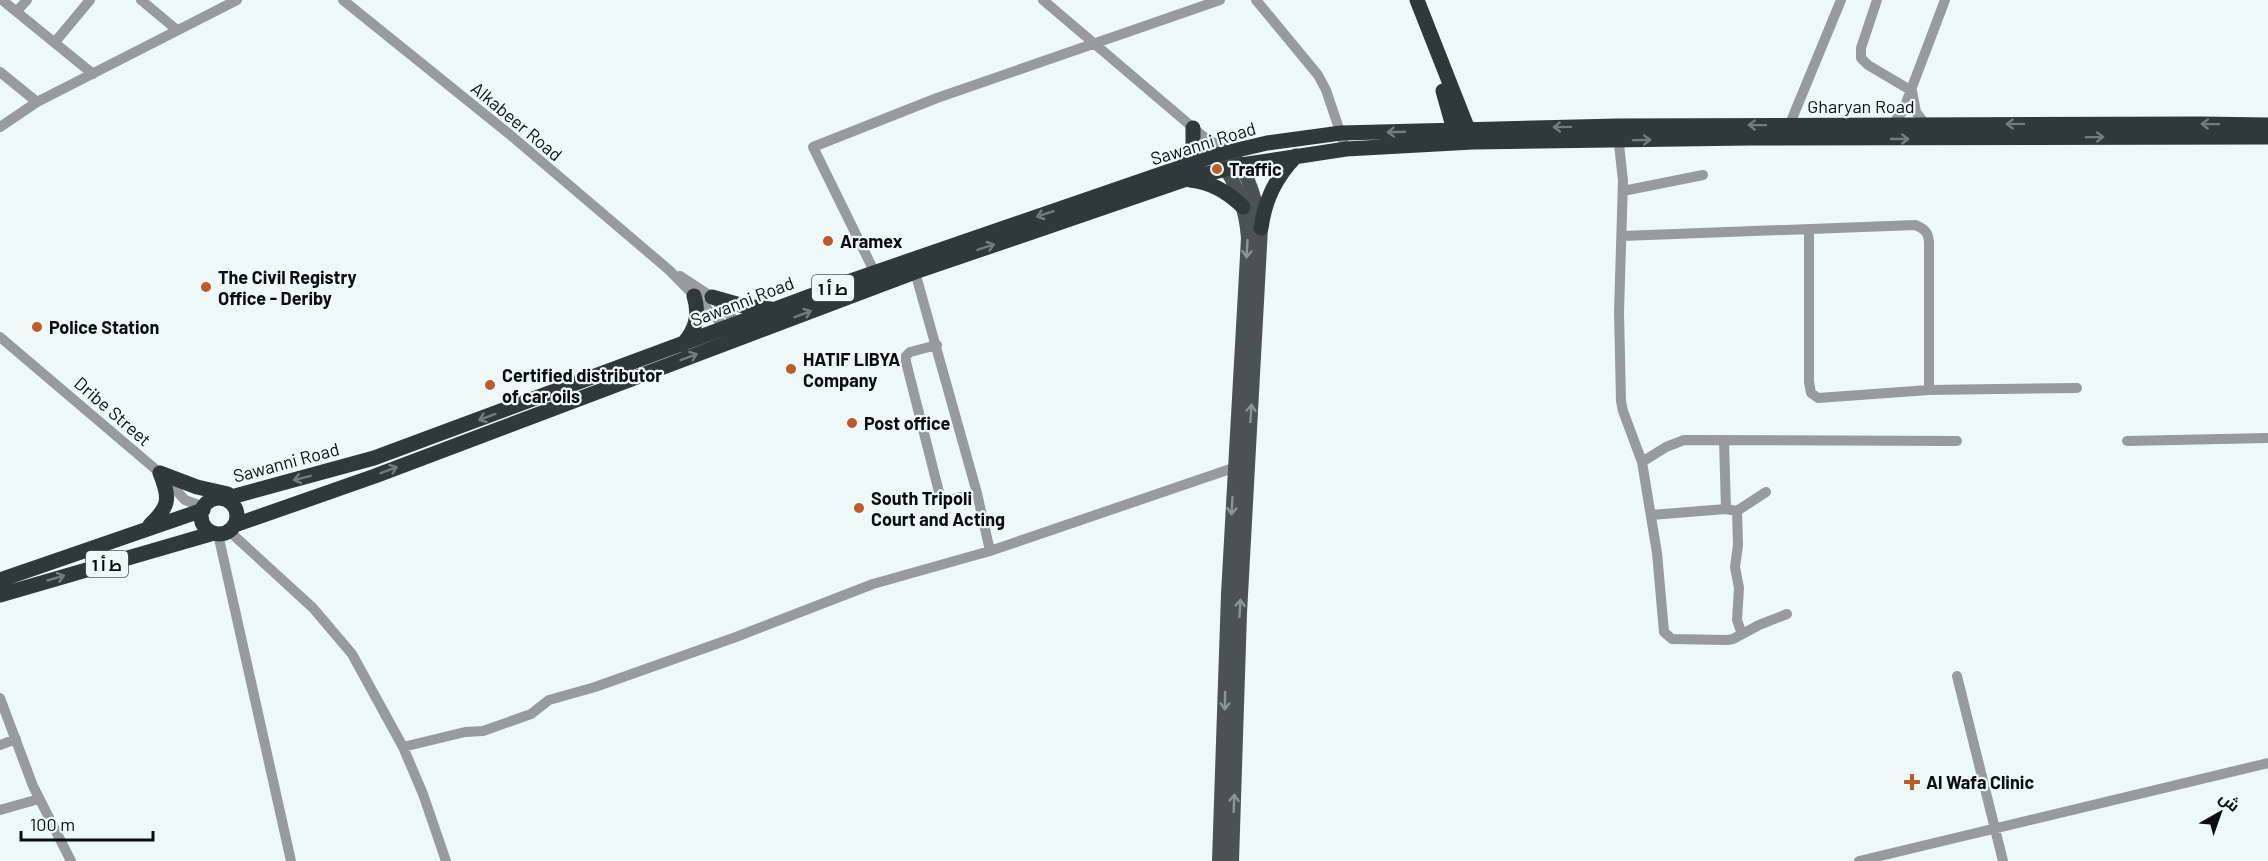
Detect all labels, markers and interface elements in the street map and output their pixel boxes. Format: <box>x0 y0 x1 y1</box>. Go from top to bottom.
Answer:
street label: Alkabeer Road <box>467 77 567 165</box>
street label: Gharyan Road <box>1807 95 1915 117</box>
street label: Sawanni Road <box>1148 117 1258 169</box>
one-way arrow <box>2005 118 2025 130</box>
one-way arrow <box>2200 118 2220 130</box>
one-way arrow <box>1747 119 1767 131</box>
one-way arrow <box>1552 121 1572 133</box>
one-way arrow <box>1386 126 1406 137</box>
one-way arrow <box>2085 131 2105 143</box>
one-way arrow <box>1890 133 1910 144</box>
one-way arrow <box>1632 134 1652 146</box>
place label: Traffic <box>1229 158 1282 180</box>
marker: Traffic <box>1210 162 1224 176</box>
one-way arrow <box>1036 210 1055 221</box>
place label: Aramex <box>840 230 903 252</box>
marker: Aramex <box>821 234 835 248</box>
one-way arrow <box>1242 238 1253 258</box>
one-way arrow <box>976 241 995 252</box>
place label: The Civil Registry Office - Deriby <box>218 266 357 309</box>
street label: Sawanni Road <box>687 271 797 331</box>
road number: ط أ 1 <box>812 275 854 301</box>
marker: The Civil Registry Office - Deriby <box>199 280 213 294</box>
one-way arrow <box>793 308 812 319</box>
place label: Police Station <box>49 316 159 338</box>
marker: Police Station <box>30 320 44 334</box>
place label: HATIF LIBYA Company <box>803 348 900 391</box>
one-way arrow <box>679 351 698 362</box>
marker: HATIF LIBYA Company <box>784 362 798 376</box>
place label: Certified distributor of car oils <box>502 364 662 407</box>
street label: Dribe Street <box>70 372 156 450</box>
marker: Certified distributor of car oils <box>483 378 497 392</box>
one-way arrow <box>1246 403 1257 423</box>
one-way arrow <box>478 412 496 423</box>
place label: Post office <box>864 412 951 434</box>
marker: Post office <box>845 416 859 430</box>
street label: Sawanni Road <box>231 437 341 487</box>
one-way arrow <box>379 464 397 475</box>
one-way arrow <box>292 472 311 484</box>
place label: South Tripoli Court and Acting <box>871 487 1005 530</box>
one-way arrow <box>1227 496 1238 516</box>
marker: South Tripoli Court and Acting <box>852 501 866 515</box>
road number: ط أ 1 <box>86 551 128 577</box>
one-way arrow <box>46 572 65 583</box>
one-way arrow <box>1235 598 1246 618</box>
one-way arrow <box>1220 691 1231 711</box>
place label: Al Wafa Clinic <box>1926 771 2034 793</box>
marker: Al Wafa Clinic <box>1903 773 1921 791</box>
north arrow <box>2190 783 2250 843</box>
text: ش <box>2215 787 2244 816</box>
one-way arrow <box>1228 793 1239 813</box>
scale bar <box>21 804 153 842</box>
text: 100 m <box>30 813 75 835</box>

